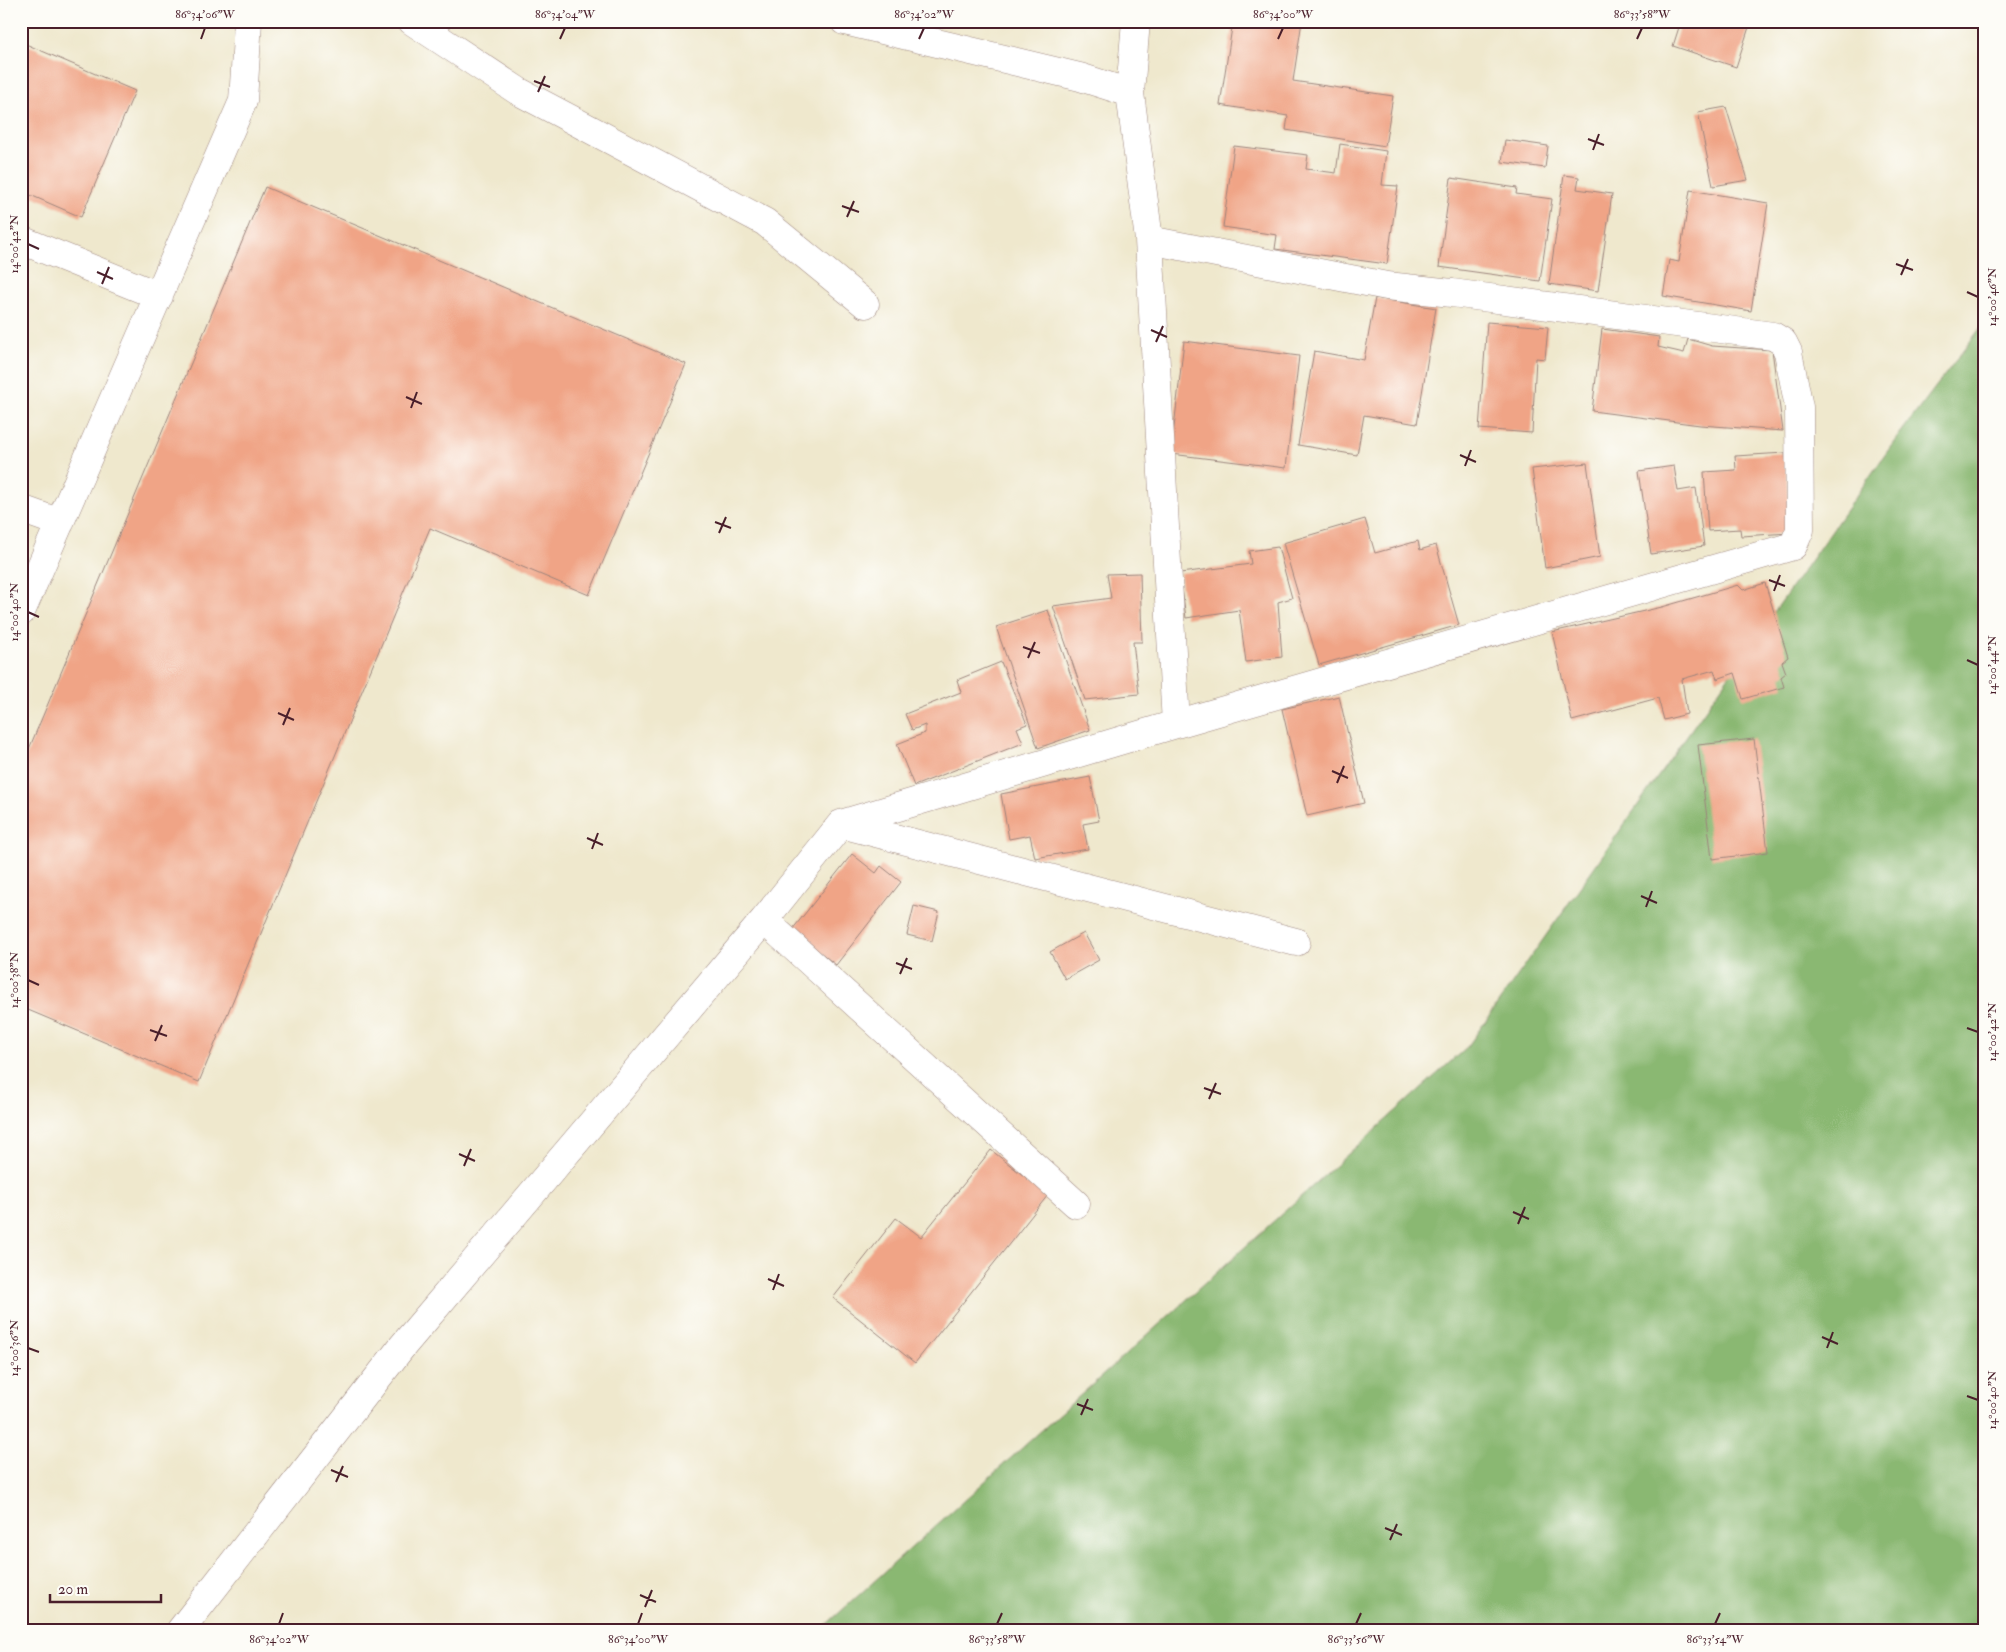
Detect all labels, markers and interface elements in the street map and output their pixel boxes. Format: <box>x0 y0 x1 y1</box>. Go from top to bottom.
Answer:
text: 86°34'06"W <box>175 7 236 22</box>
text: 86°34'04"W <box>535 7 596 22</box>
text: 86°34'02"W <box>894 7 955 22</box>
text: 86°34'00"W <box>1253 7 1314 22</box>
text: 86°33'58"W <box>1614 7 1671 22</box>
text: 14°00'42"N <box>7 214 22 273</box>
text: 14°00'46"N <box>1985 267 2000 326</box>
text: 14°00'40"N <box>7 582 22 641</box>
text: 14°00'44"N <box>1985 635 2000 695</box>
text: 14°00'38"N <box>7 951 22 1008</box>
text: 14°00'42"N <box>1985 1002 2000 1061</box>
text: 14°00'36"N <box>7 1319 22 1377</box>
text: 14°00'40"N <box>1985 1370 2000 1429</box>
scale bar <box>50 1572 161 1604</box>
text: 20 m <box>58 1580 88 1599</box>
text: 86°34'02"W <box>249 1632 310 1647</box>
text: 86°34'00"W <box>608 1632 669 1647</box>
text: 86°33'58"W <box>969 1632 1026 1647</box>
text: 86°33'56"W <box>1328 1632 1385 1647</box>
text: 86°33'54"W <box>1686 1632 1744 1647</box>

